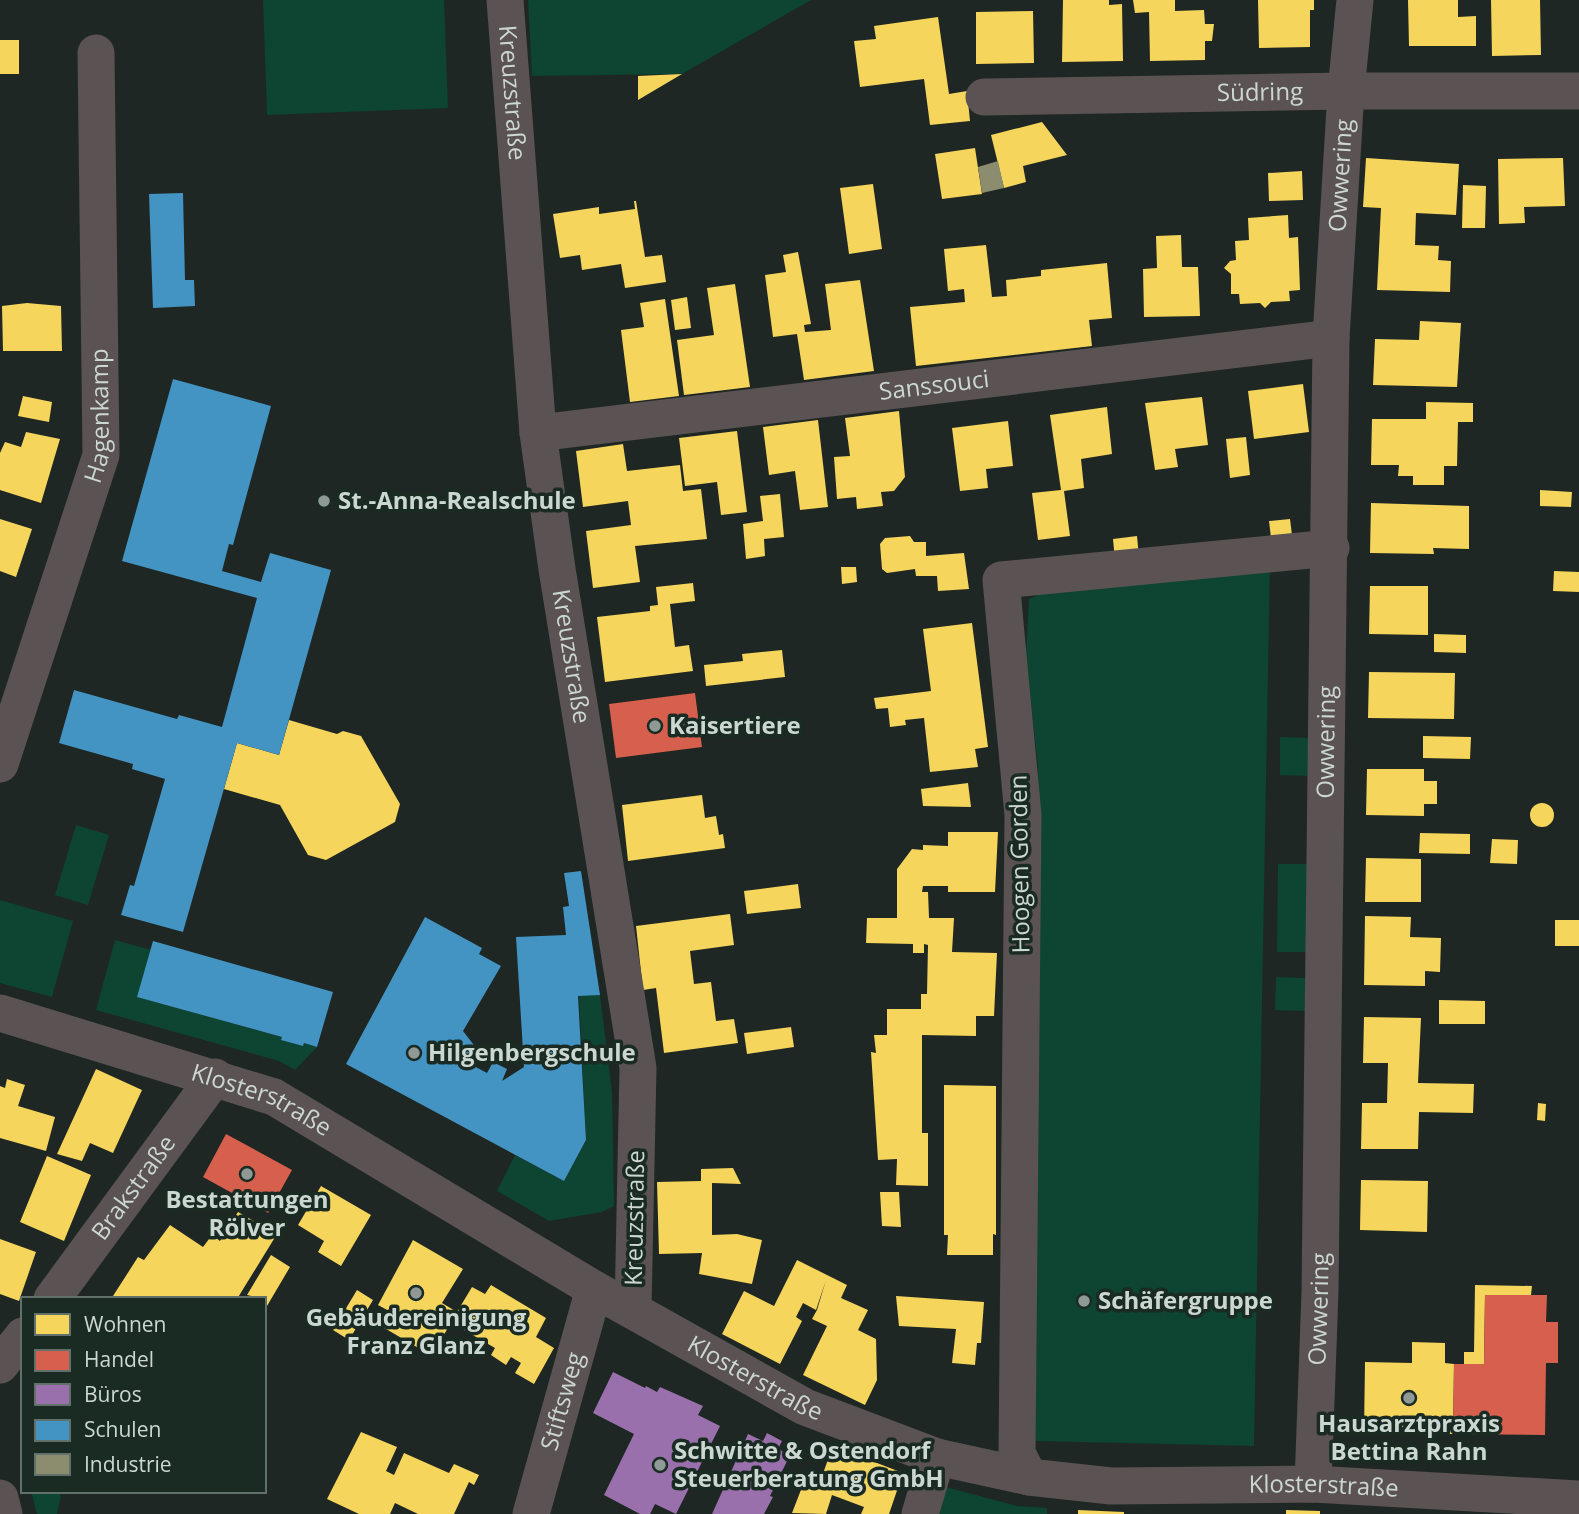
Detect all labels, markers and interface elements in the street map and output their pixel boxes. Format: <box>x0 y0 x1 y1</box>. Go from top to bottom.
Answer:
street label: Kreuzstraße <box>492 24 535 161</box>
street label: Südring <box>1217 74 1303 108</box>
street label: Owwering <box>1319 118 1359 233</box>
street label: Hagenkamp <box>75 348 116 487</box>
street label: Sanssouci <box>877 361 991 407</box>
place label: St.-Anna-Realschule <box>338 483 576 516</box>
marker: St.-Anna-Realschule <box>316 493 332 509</box>
street label: Kreuzstraße <box>546 586 600 726</box>
street label: Owwering <box>1308 685 1342 799</box>
place label: Kaisertiere <box>669 708 801 741</box>
marker: Kaisertiere <box>647 718 663 734</box>
street label: Hoogen Gorden <box>1000 774 1037 954</box>
place label: Hilgenbergschule <box>428 1035 636 1068</box>
marker: Hilgenbergschule <box>406 1045 422 1061</box>
street label: Klosterstraße <box>188 1055 339 1143</box>
street label: Brakstraße <box>83 1128 182 1246</box>
street label: Kreuzstraße <box>616 1150 651 1286</box>
marker: Bestattungen Rölver <box>239 1166 255 1182</box>
place label: Bestattungen Rölver <box>165 1182 329 1243</box>
street label: Owwering <box>1299 1252 1335 1366</box>
place label: Schäfergruppe <box>1098 1283 1273 1316</box>
marker: Gebäudereinigung Franz Glanz <box>408 1285 424 1301</box>
marker: Schäfergruppe <box>1076 1293 1092 1309</box>
legend <box>21 1297 266 1493</box>
place label: Gebäudereinigung Franz Glanz <box>306 1300 527 1361</box>
text: Wohnen <box>84 1310 166 1338</box>
street label: Klosterstraße <box>682 1327 828 1427</box>
text: Handel <box>84 1345 154 1373</box>
street label: Stiftsweg <box>532 1348 591 1454</box>
text: Büros <box>84 1380 142 1408</box>
marker: Hausarztpraxis Bettina Rahn <box>1401 1390 1417 1406</box>
place label: Hausarztpraxis Bettina Rahn <box>1318 1406 1500 1467</box>
text: Schulen <box>84 1415 161 1443</box>
place label: Schwitte & Ostendorf Steuerberatung GmbH <box>674 1433 944 1494</box>
text: Industrie <box>84 1450 172 1478</box>
marker: Schwitte & Ostendorf Steuerberatung GmbH <box>652 1457 668 1473</box>
street label: Klosterstraße <box>1248 1466 1400 1504</box>

